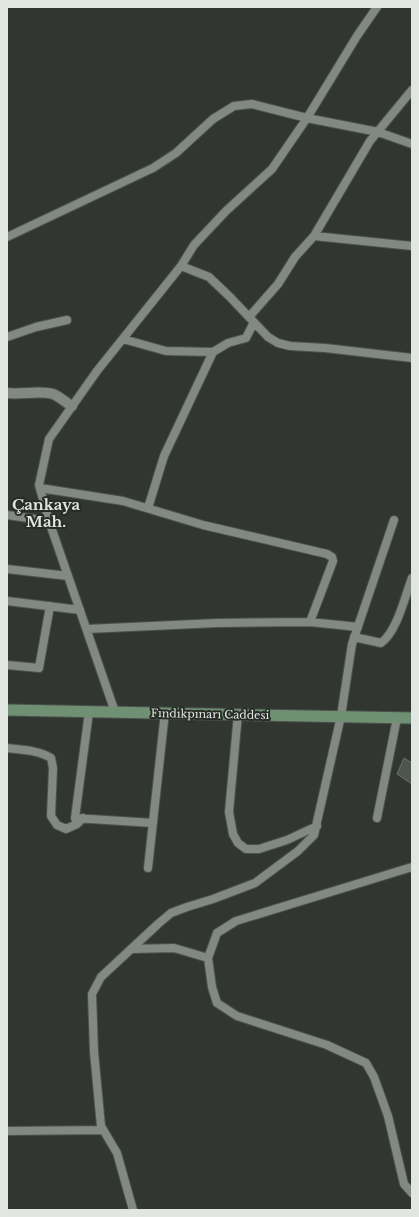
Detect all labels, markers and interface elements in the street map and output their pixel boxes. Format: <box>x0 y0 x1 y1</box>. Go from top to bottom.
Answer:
district label: Çankaya Mah. <box>12 495 80 531</box>
street label: Fındıkpınarı Caddesi <box>151 706 270 722</box>

